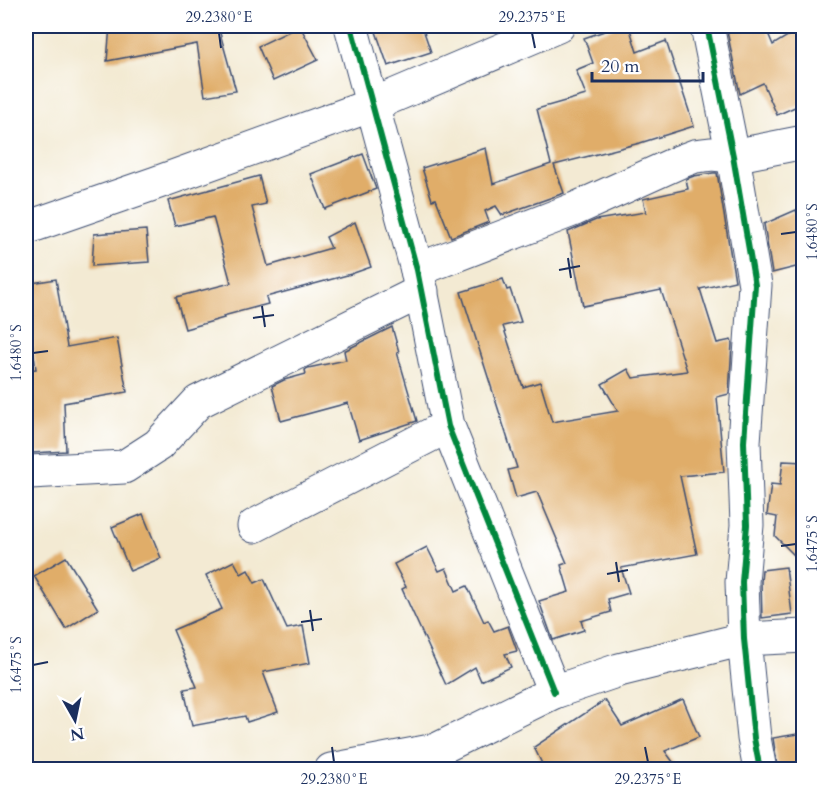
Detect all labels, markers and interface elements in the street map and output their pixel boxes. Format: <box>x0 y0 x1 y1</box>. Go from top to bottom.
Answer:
text: 29.2380°E <box>186 7 252 27</box>
text: 29.2375°E <box>499 7 565 27</box>
scale bar <box>592 45 703 83</box>
text: 20 m <box>601 54 640 79</box>
text: 1.6480°S <box>802 203 822 261</box>
text: 1.6480°S <box>6 324 26 382</box>
text: 1.6475°S <box>802 515 822 573</box>
text: 1.6475°S <box>6 636 26 694</box>
north arrow <box>45 690 105 750</box>
text: N <box>69 722 86 746</box>
text: 29.2380°E <box>301 769 367 789</box>
text: 29.2375°E <box>615 769 681 789</box>

